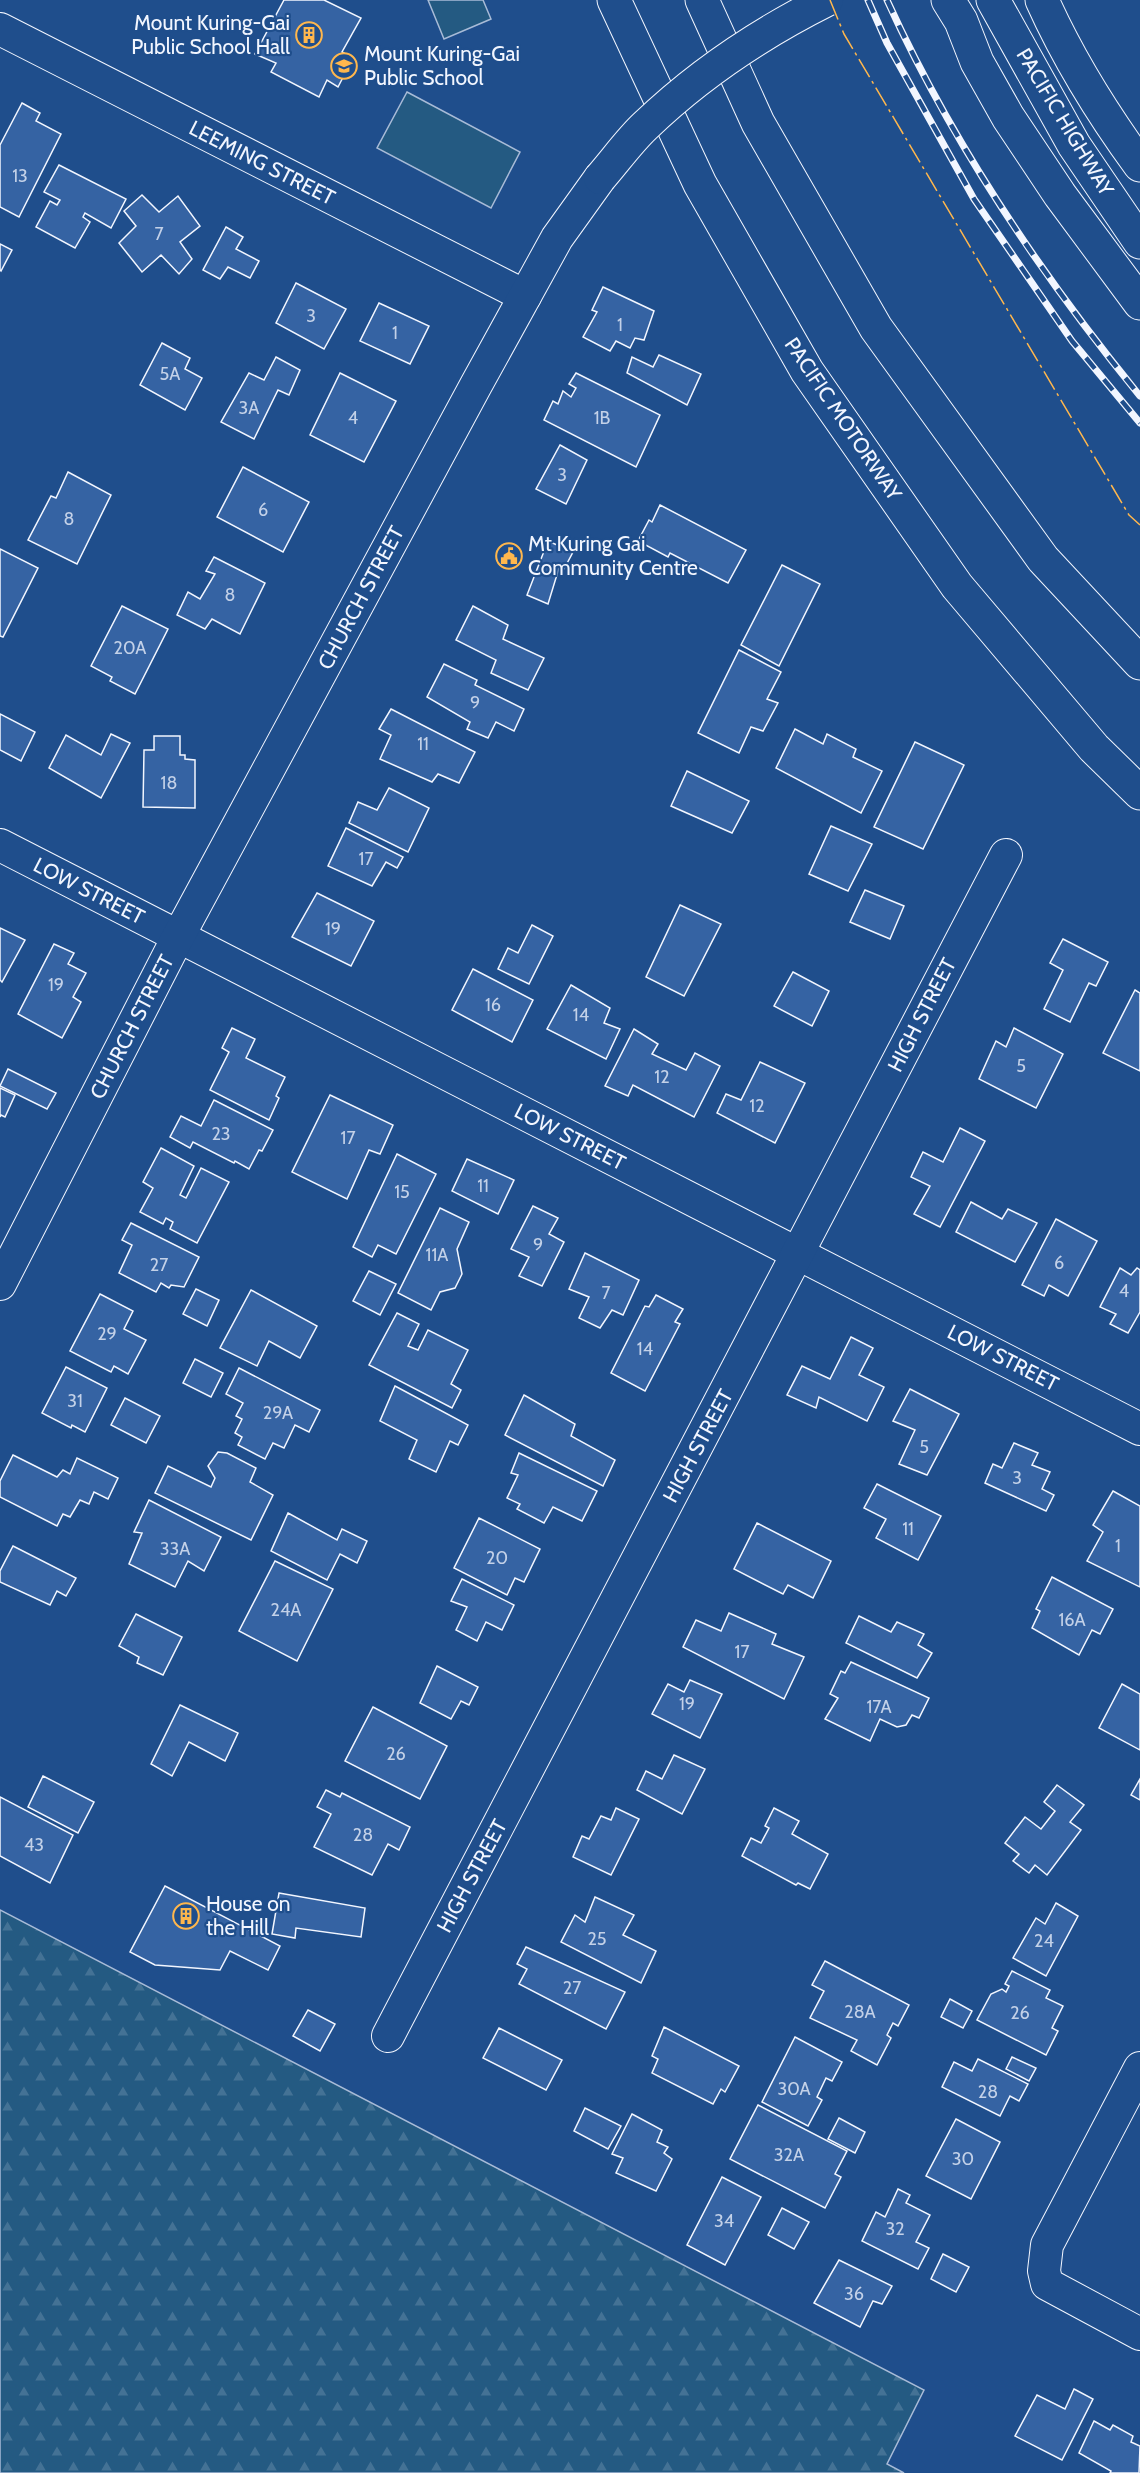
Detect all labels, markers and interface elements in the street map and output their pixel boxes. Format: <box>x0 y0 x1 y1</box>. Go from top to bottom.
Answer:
place label: Mount Kuring-Gai Public School Hall <box>131 10 290 59</box>
building icon: Mount Kuring-Gai Public School Hall <box>294 20 324 50</box>
place label: Mount Kuring-Gai Public School <box>364 41 520 90</box>
street label: PACIFIC HIGHWAY <box>1011 43 1120 201</box>
school or university icon: Mount Kuring-Gai Public School <box>329 51 359 81</box>
street label: LEEMING STREET <box>185 115 339 210</box>
house number: 13 <box>12 165 28 187</box>
house number: 7 <box>154 223 164 245</box>
house number: 3 <box>306 305 316 327</box>
house number: 1 <box>617 314 623 336</box>
house number: 1 <box>392 322 398 344</box>
street label: PACIFIC MOTORWAY <box>780 333 908 506</box>
house number: 5A <box>160 363 180 385</box>
house number: 3A <box>239 397 259 419</box>
house number: 4 <box>348 407 358 429</box>
house number: 1B <box>594 407 611 429</box>
house number: 3 <box>557 464 567 486</box>
house number: 6 <box>258 499 268 521</box>
house number: 8 <box>64 508 74 530</box>
street label: CHURCH STREET <box>312 522 409 674</box>
place label: Mt Kuring Gai Community Centre <box>528 531 698 580</box>
public building icon: Mt Kuring Gai Community Centre <box>494 541 524 571</box>
house number: 8 <box>225 584 235 606</box>
house number: 20A <box>114 637 146 659</box>
house number: 9 <box>470 692 480 714</box>
house number: 11 <box>417 733 429 755</box>
house number: 18 <box>161 772 177 794</box>
house number: 17 <box>359 848 373 870</box>
street label: LOW STREET <box>30 852 149 929</box>
house number: 19 <box>325 918 341 940</box>
street label: CHURCH STREET <box>84 950 179 1103</box>
street label: HIGH STREET <box>882 954 961 1076</box>
house number: 19 <box>48 974 64 996</box>
house number: 16 <box>485 994 501 1016</box>
house number: 14 <box>573 1004 589 1026</box>
house number: 5 <box>1016 1055 1026 1077</box>
house number: 12 <box>654 1066 670 1088</box>
house number: 12 <box>749 1095 765 1117</box>
street label: LOW STREET <box>511 1098 630 1175</box>
house number: 23 <box>211 1123 231 1145</box>
house number: 17 <box>341 1127 355 1149</box>
house number: 11 <box>477 1175 489 1197</box>
house number: 15 <box>394 1181 410 1203</box>
house number: 9 <box>533 1234 543 1256</box>
house number: 11A <box>426 1244 448 1266</box>
house number: 6 <box>1054 1252 1064 1274</box>
house number: 27 <box>150 1254 168 1276</box>
house number: 4 <box>1119 1280 1129 1302</box>
house number: 7 <box>601 1282 611 1304</box>
street label: LOW STREET <box>944 1319 1063 1396</box>
house number: 29 <box>97 1323 117 1345</box>
house number: 14 <box>637 1338 653 1360</box>
street label: HIGH STREET <box>657 1385 738 1507</box>
house number: 31 <box>67 1390 83 1412</box>
house number: 29A <box>263 1402 293 1424</box>
house number: 5 <box>919 1436 929 1458</box>
house number: 3 <box>1012 1467 1022 1489</box>
house number: 11 <box>902 1518 914 1540</box>
house number: 1 <box>1115 1535 1121 1557</box>
house number: 33A <box>160 1538 190 1560</box>
house number: 20 <box>486 1547 508 1569</box>
house number: 24A <box>271 1599 301 1621</box>
house number: 16A <box>1058 1609 1086 1631</box>
house number: 17 <box>735 1641 749 1663</box>
house number: 19 <box>679 1693 695 1715</box>
house number: 17A <box>866 1696 892 1718</box>
house number: 26 <box>386 1743 406 1765</box>
street label: HIGH STREET <box>431 1815 512 1937</box>
house number: 28 <box>353 1824 373 1846</box>
house number: 43 <box>24 1834 44 1856</box>
place label: House on the Hill <box>206 1891 291 1940</box>
building icon: House on the Hill <box>171 1901 201 1931</box>
house number: 25 <box>587 1928 607 1950</box>
house number: 24 <box>1034 1930 1054 1952</box>
house number: 27 <box>563 1977 581 1999</box>
house number: 28A <box>844 2001 876 2023</box>
house number: 26 <box>1010 2002 1030 2024</box>
house number: 30A <box>777 2078 811 2100</box>
house number: 28 <box>978 2081 998 2103</box>
house number: 32A <box>774 2144 804 2166</box>
house number: 30 <box>952 2148 974 2170</box>
house number: 34 <box>714 2210 734 2232</box>
house number: 32 <box>885 2218 905 2240</box>
house number: 36 <box>844 2283 864 2305</box>

